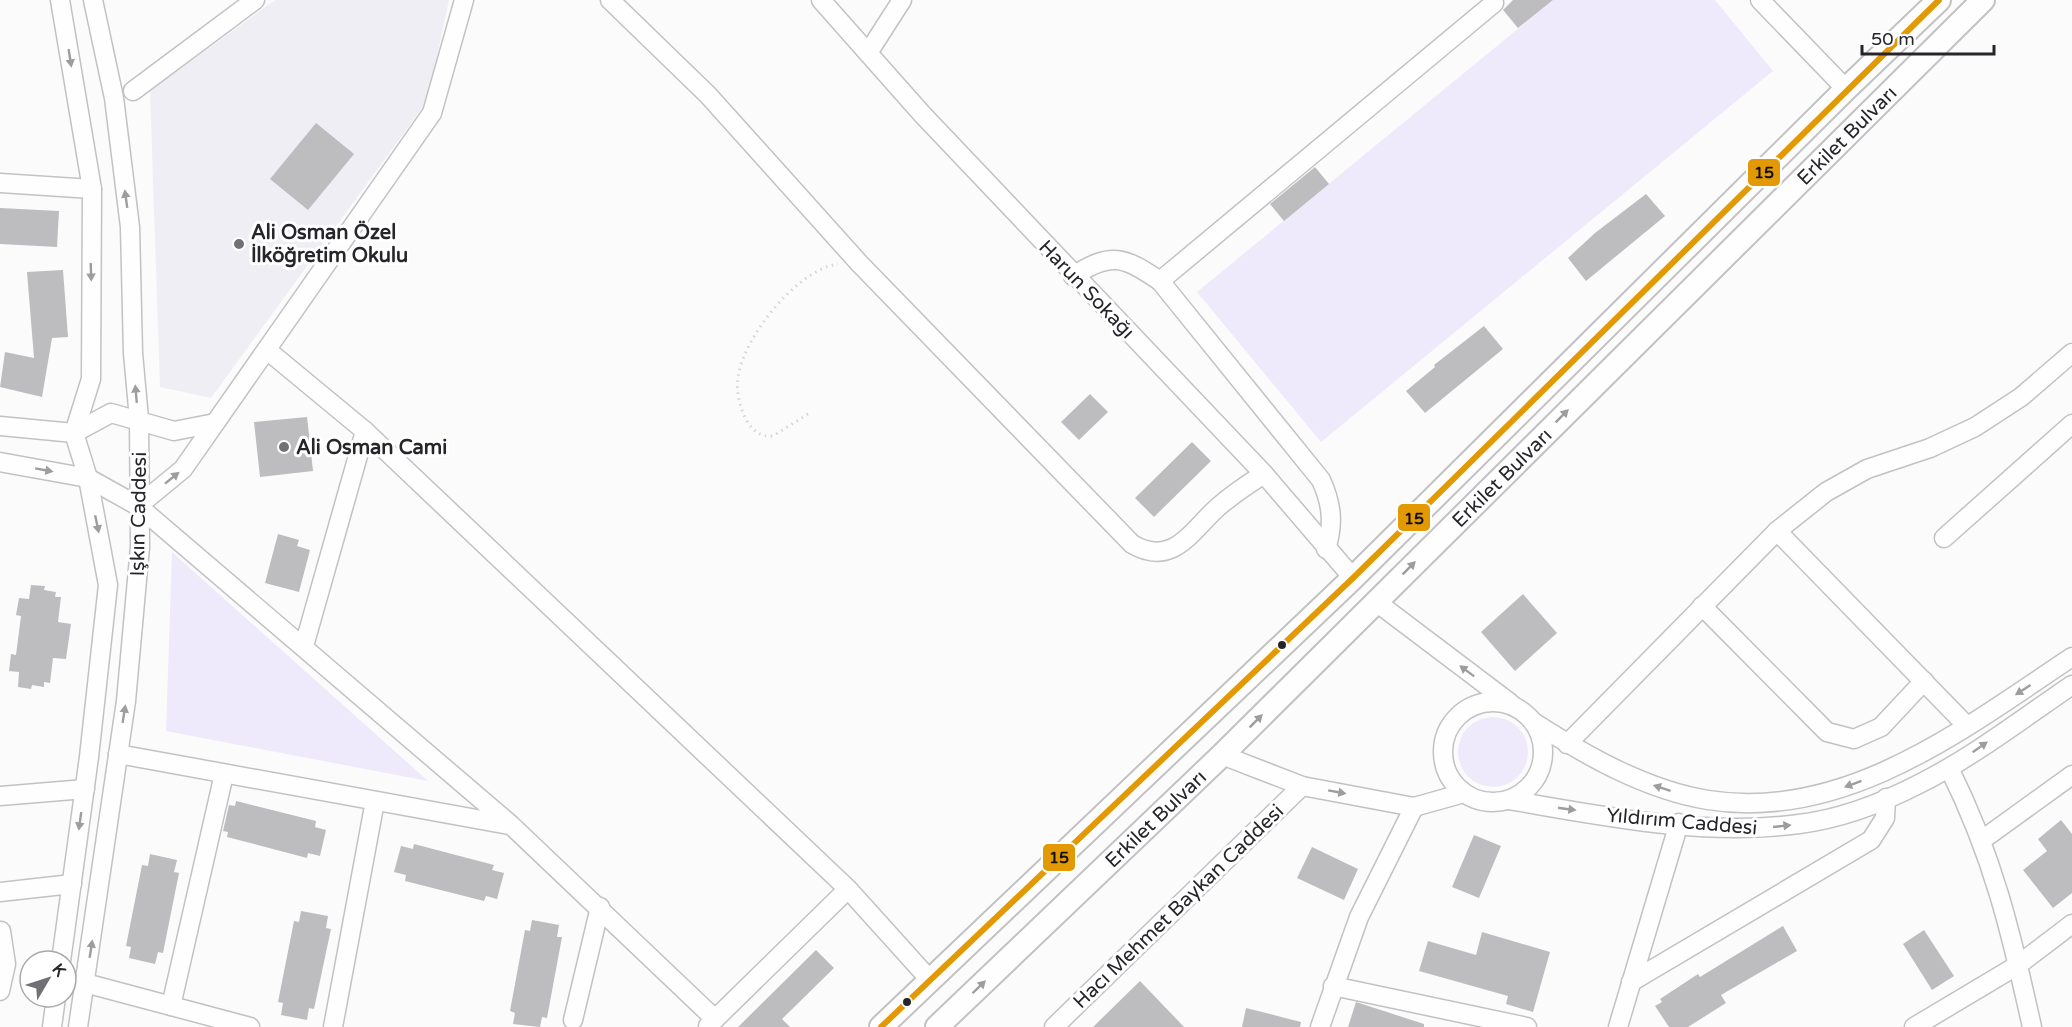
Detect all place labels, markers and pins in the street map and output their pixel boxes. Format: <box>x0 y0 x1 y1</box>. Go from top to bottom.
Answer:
place label: Ali Osman Özel İlköğretim Okulu <box>251 220 408 268</box>
marker: Ali Osman Özel İlköğretim Okulu <box>232 237 246 251</box>
place label: Ali Osman Cami <box>296 436 447 460</box>
marker: Ali Osman Cami <box>277 440 291 454</box>
unlabelled marker <box>1276 639 1288 651</box>
unlabelled marker <box>901 996 913 1008</box>

